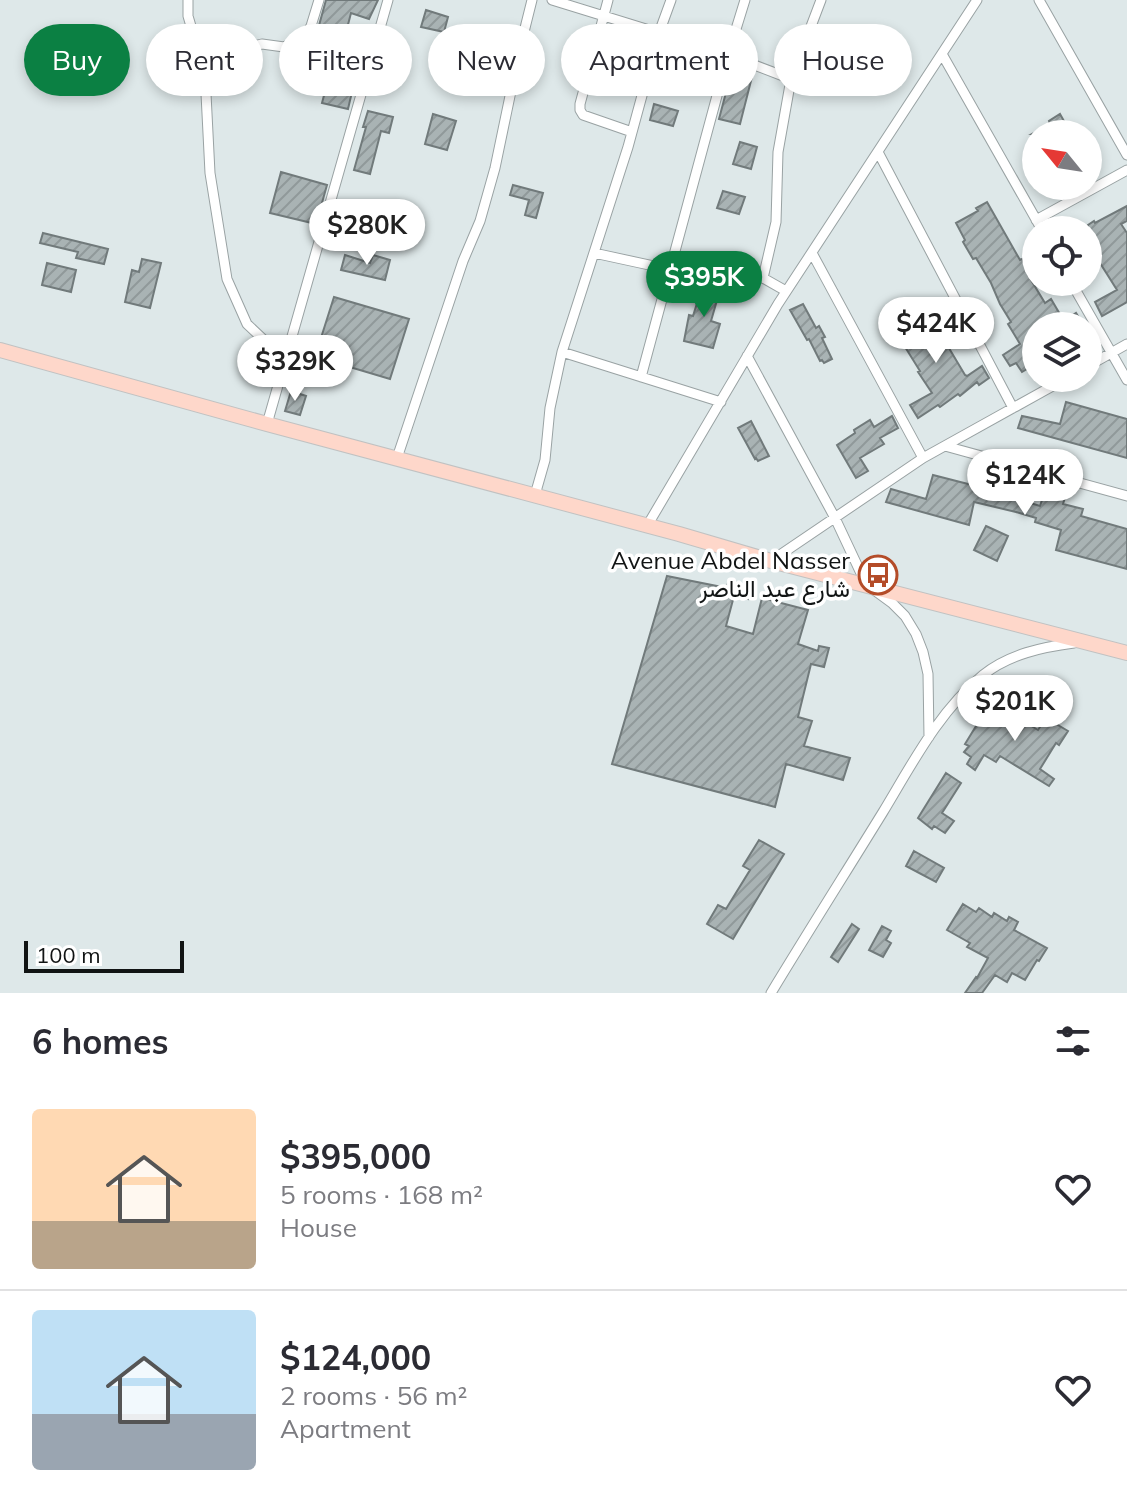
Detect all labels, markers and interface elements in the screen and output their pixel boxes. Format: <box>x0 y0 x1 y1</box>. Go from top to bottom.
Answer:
chip: Buy <box>24 24 130 96</box>
chip: Rent <box>146 24 263 96</box>
chip: Filters <box>279 24 412 96</box>
chip: New <box>428 24 545 96</box>
chip: Apartment <box>561 24 758 96</box>
chip: House <box>774 24 912 96</box>
north arrow <box>1022 120 1102 200</box>
map controls <box>1022 120 1102 392</box>
pin: $280K <box>311 199 423 267</box>
text: $280K <box>327 208 407 241</box>
button: locate <box>1022 216 1102 296</box>
pin: $395K <box>648 251 760 319</box>
text: $395K <box>664 260 744 293</box>
pin: $424K <box>880 297 992 365</box>
text: $424K <box>896 306 976 339</box>
button: layers <box>1022 312 1102 392</box>
pin: $329K <box>239 335 351 403</box>
text: $329K <box>255 344 335 377</box>
pin: $124K <box>969 449 1081 517</box>
text: $124K <box>985 458 1065 491</box>
place label: Avenue Abdel Nasser شارع عبد الناصر <box>611 545 850 605</box>
bus stop icon: Avenue Abdel Nasser شارع عبد الناصر <box>857 554 899 596</box>
pin: $201K <box>959 675 1071 743</box>
text: $201K <box>975 684 1055 717</box>
scale bar <box>24 937 184 973</box>
text: 100 m <box>36 941 101 969</box>
icon: filters <box>1051 1019 1095 1063</box>
text: 6 homes <box>32 1020 169 1063</box>
text: $395,000 <box>280 1135 431 1178</box>
icon: home <box>96 1141 192 1237</box>
icon: heart <box>1051 1167 1095 1211</box>
text: 5 rooms · 168 m² <box>280 1178 483 1211</box>
text: House <box>280 1211 357 1244</box>
text: $124,000 <box>280 1336 431 1379</box>
icon: home <box>96 1342 192 1438</box>
icon: heart <box>1051 1368 1095 1412</box>
text: 2 rooms · 56 m² <box>280 1379 467 1412</box>
text: Apartment <box>280 1412 411 1445</box>

